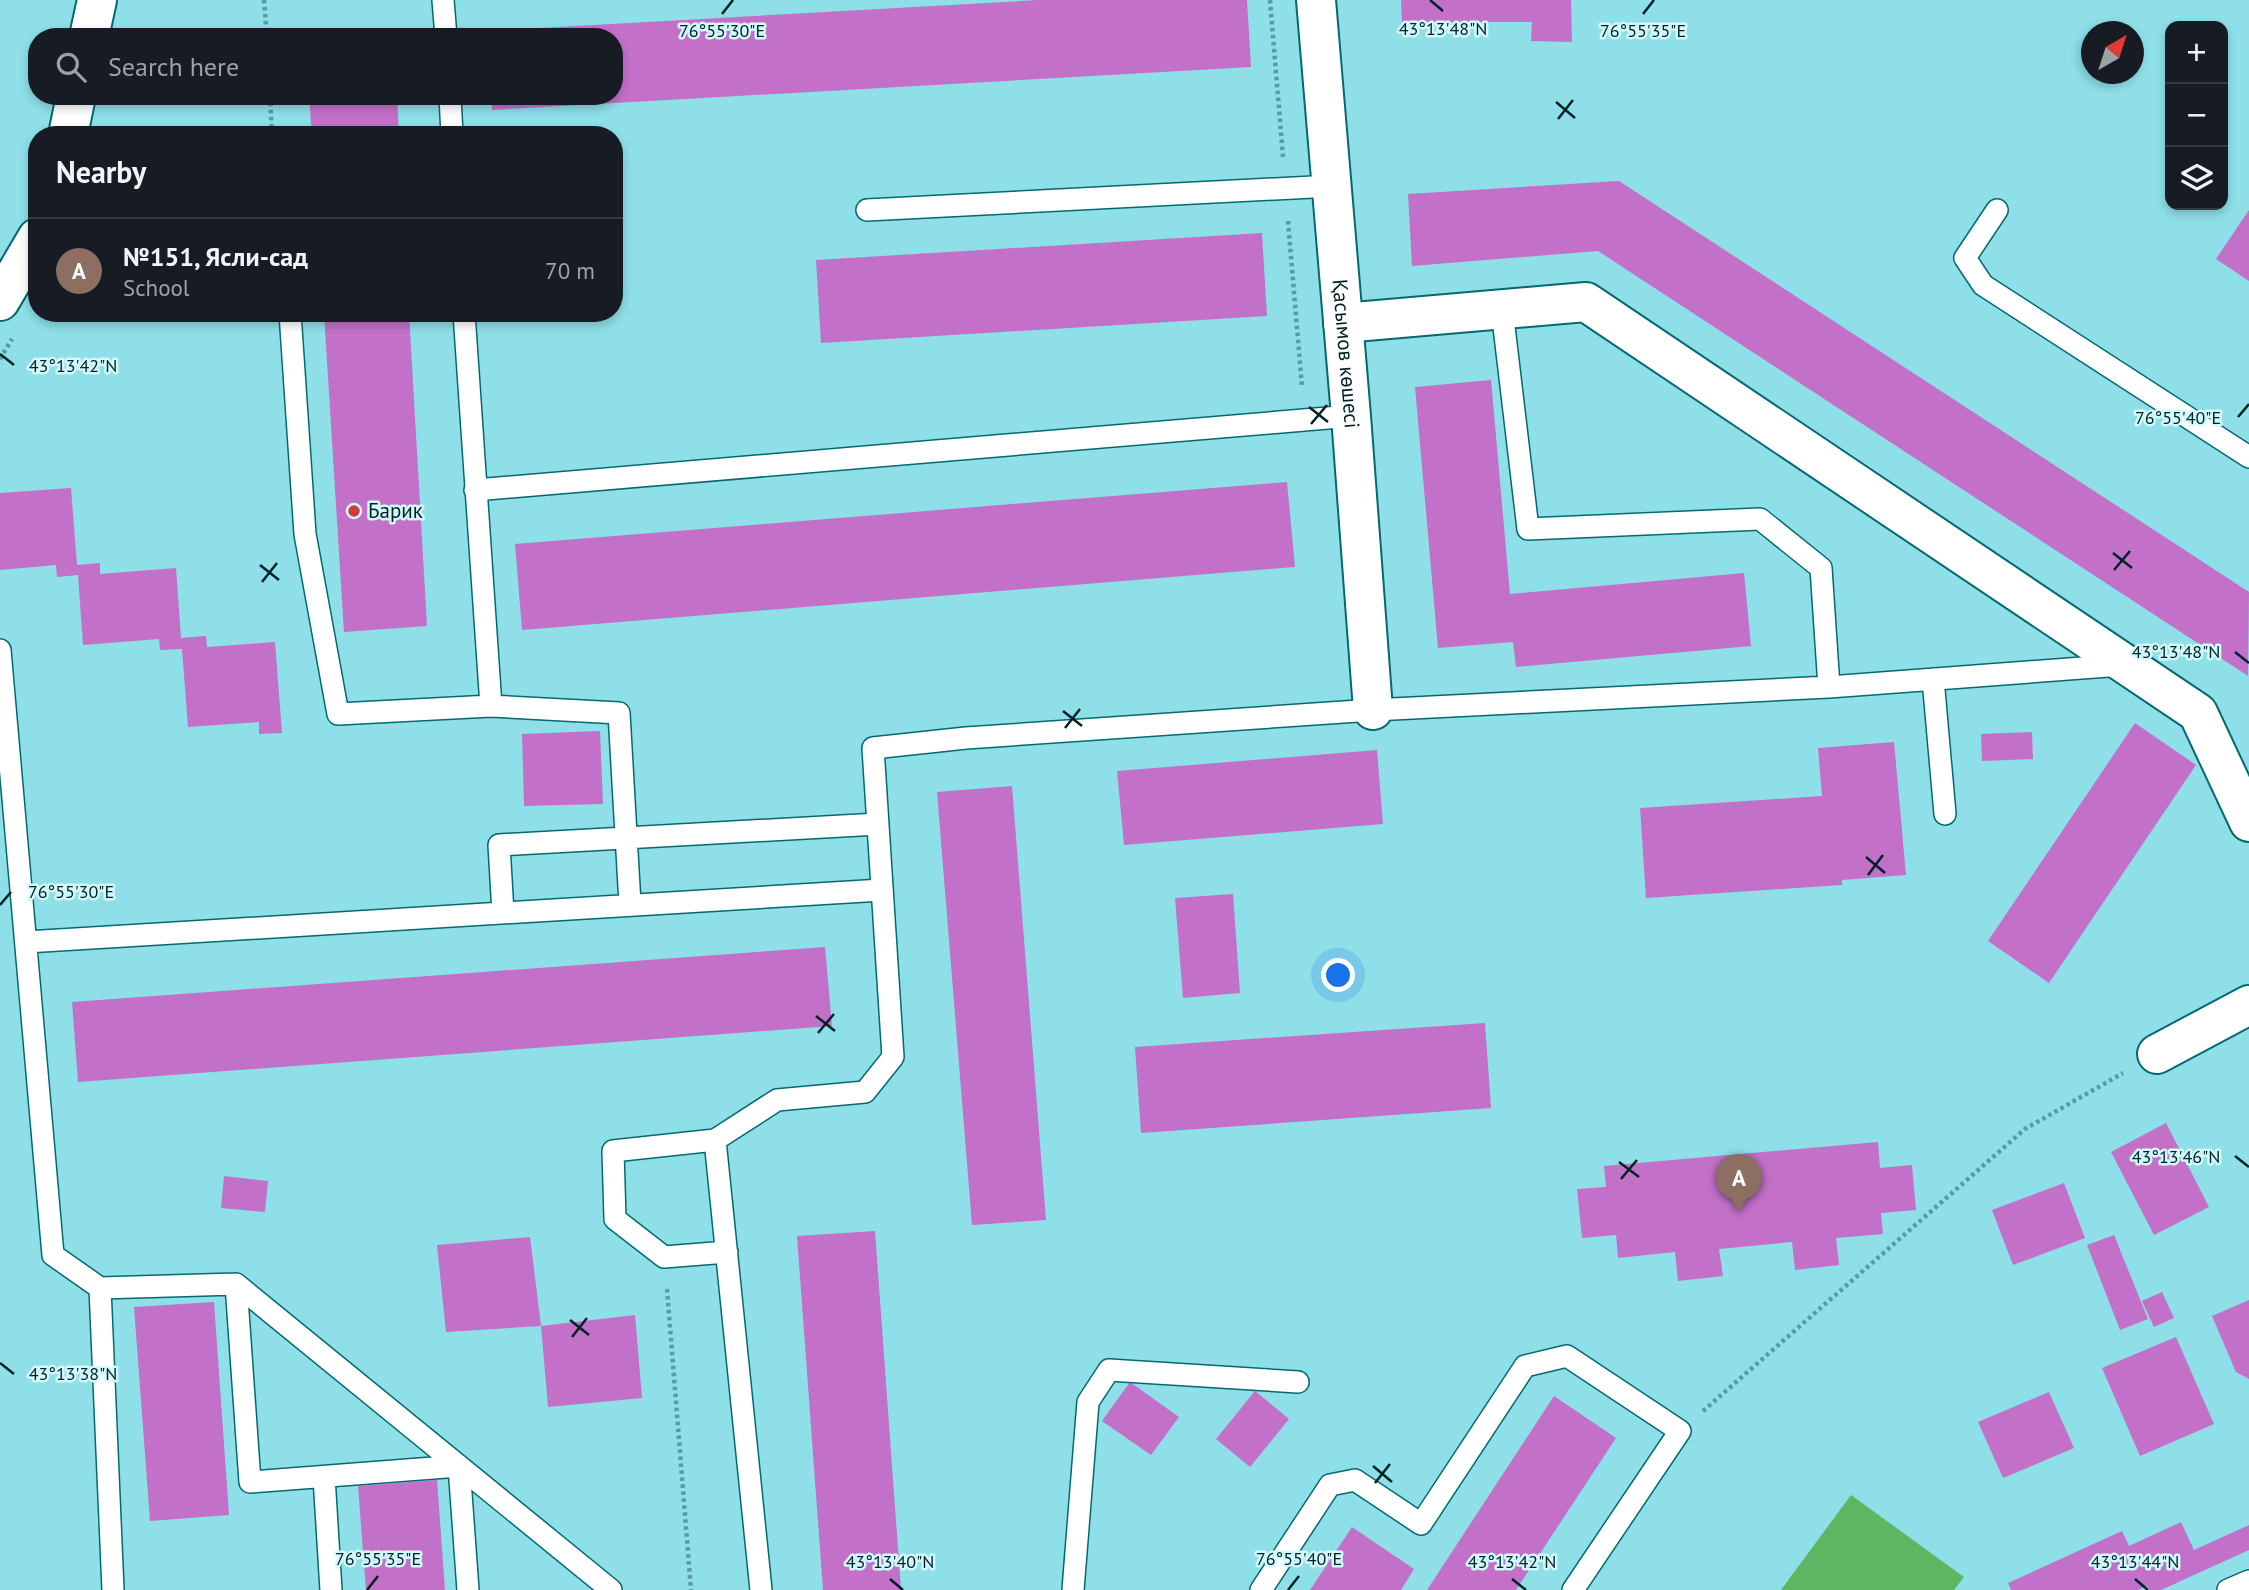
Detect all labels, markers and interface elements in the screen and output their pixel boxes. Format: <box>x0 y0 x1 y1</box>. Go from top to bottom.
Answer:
text: 43°13'48"N <box>1399 17 1487 40</box>
text: 76°55'30"E <box>679 19 765 42</box>
text: 76°55'35"E <box>1600 19 1686 42</box>
north arrow <box>2081 21 2144 84</box>
map controls <box>2165 21 2228 210</box>
button: + <box>2165 21 2228 84</box>
search box <box>28 28 623 105</box>
icon: search <box>52 48 90 86</box>
text: Search here <box>108 50 239 83</box>
button: − <box>2165 84 2228 147</box>
button: layers <box>2165 147 2228 210</box>
text: Nearby <box>56 152 146 191</box>
text: №151, Ясли-сад <box>123 240 308 273</box>
text: A <box>72 256 86 285</box>
text: 70 m <box>545 256 595 285</box>
text: School <box>123 273 190 302</box>
street label: Қасымов көшесі <box>1327 278 1366 429</box>
text: 43°13'42"N <box>29 354 117 377</box>
text: 76°55'40"E <box>2135 406 2221 429</box>
place label: Барик <box>368 497 423 524</box>
marker: Барик <box>346 503 362 519</box>
text: 43°13'48"N <box>2132 640 2220 663</box>
text: 76°55'30"E <box>28 880 114 903</box>
your location <box>1321 958 1355 992</box>
text: 43°13'46"N <box>2132 1145 2220 1168</box>
pin: A <box>1716 1154 1762 1212</box>
text: 43°13'38"N <box>29 1362 117 1385</box>
text: 76°55'35"E <box>335 1547 421 1570</box>
text: 76°55'40"E <box>1256 1547 1342 1570</box>
text: 43°13'40"N <box>846 1550 934 1573</box>
text: 43°13'42"N <box>1468 1550 1556 1573</box>
text: 43°13'44"N <box>2091 1550 2179 1573</box>

